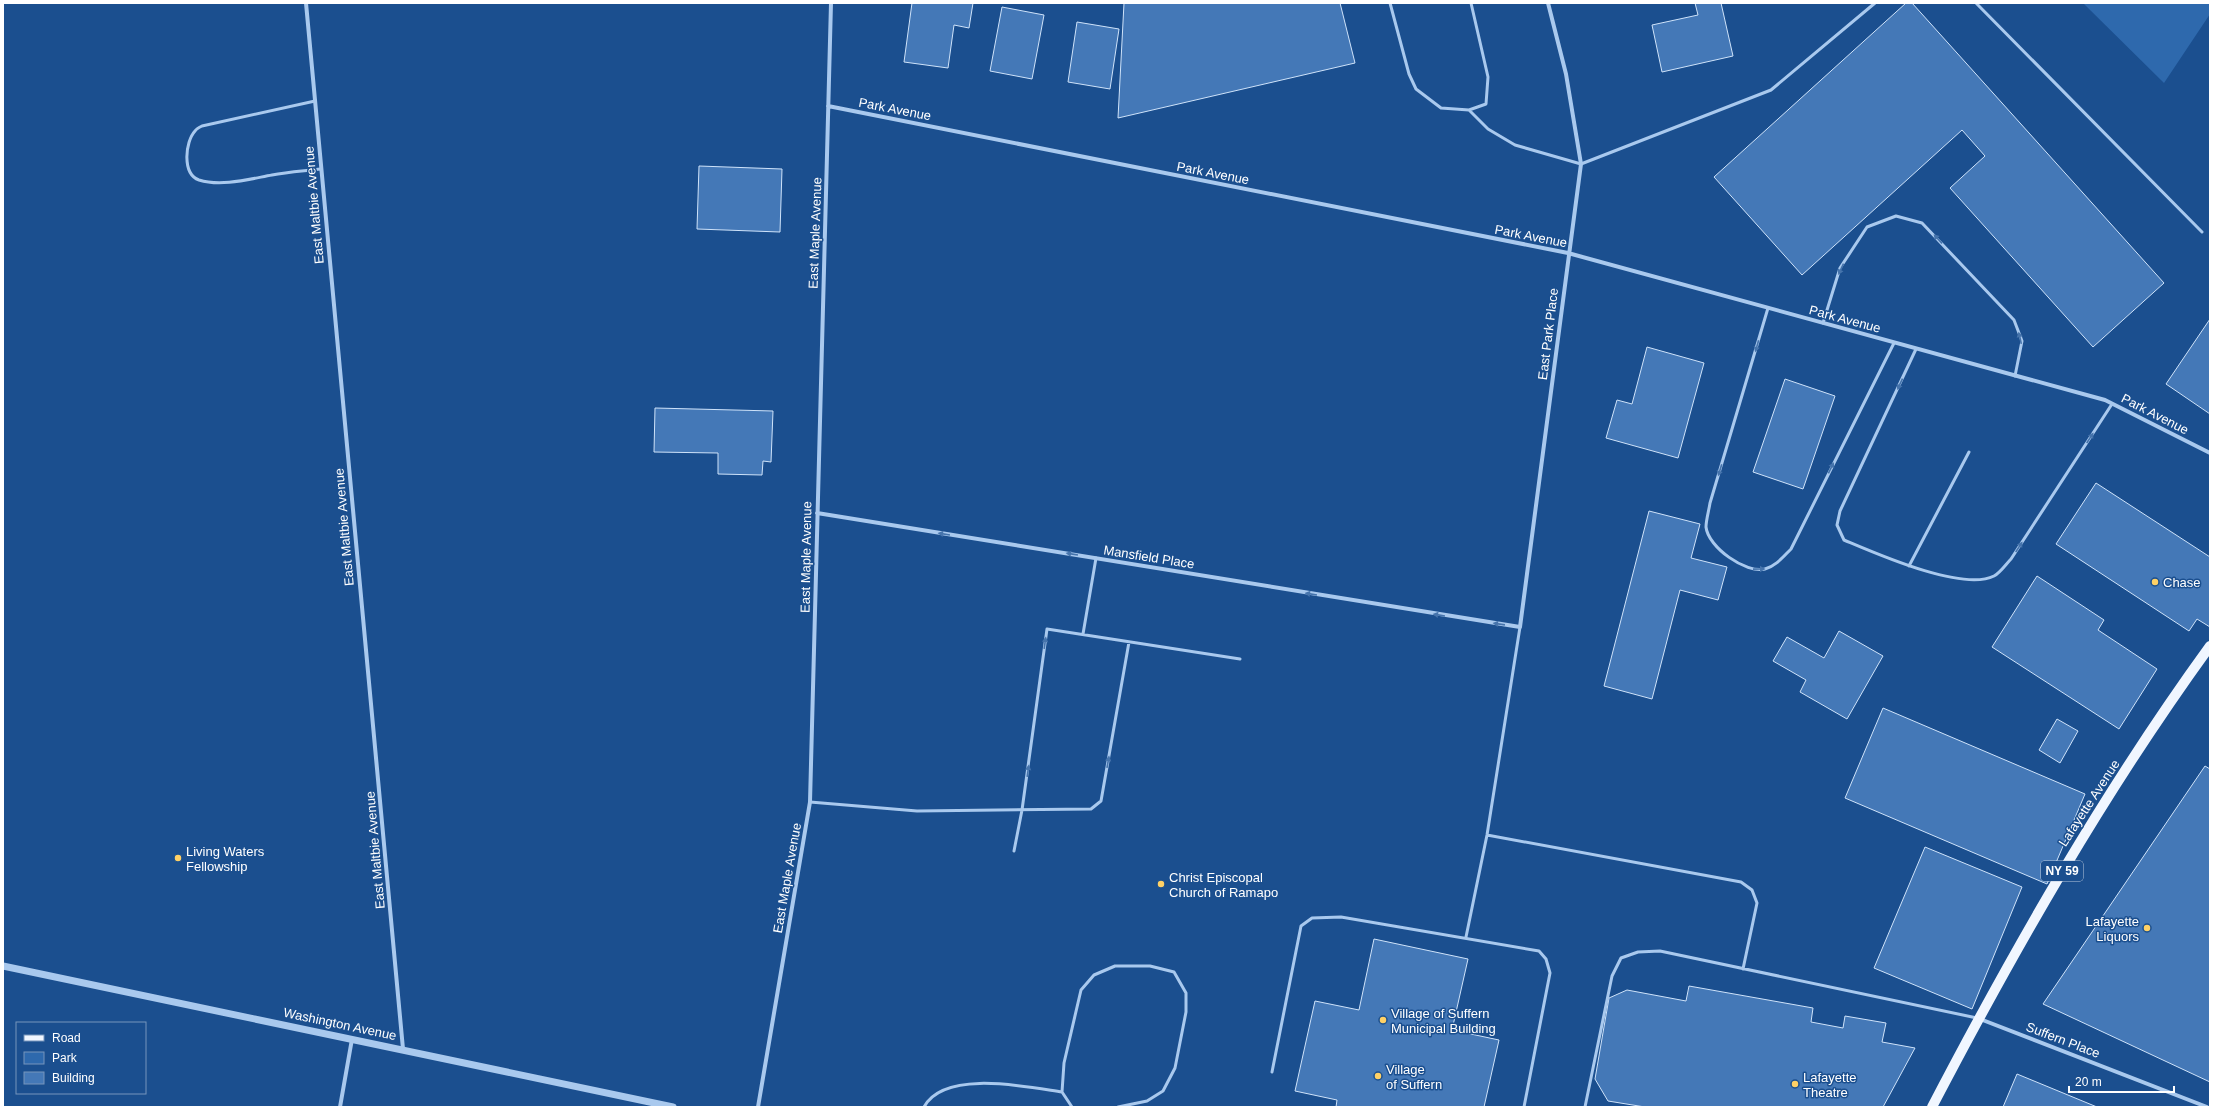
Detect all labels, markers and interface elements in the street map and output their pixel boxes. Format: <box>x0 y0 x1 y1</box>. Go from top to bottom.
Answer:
street label: Park Avenue <box>858 95 932 123</box>
street label: East Maltbie Avenue <box>301 145 327 265</box>
street label: Park Avenue <box>1176 159 1250 187</box>
street label: East Maple Avenue <box>806 177 824 289</box>
street label: Park Avenue <box>1494 222 1568 250</box>
one-way arrow <box>1933 234 1943 244</box>
one-way arrow <box>1838 263 1844 275</box>
street label: East Park Place <box>1535 287 1561 381</box>
street label: Park Avenue <box>1808 302 1882 336</box>
one-way arrow <box>2016 331 2022 344</box>
one-way arrow <box>1754 340 1760 352</box>
one-way arrow <box>1897 379 1903 390</box>
street label: Park Avenue <box>2119 391 2191 437</box>
one-way arrow <box>2086 433 2094 443</box>
one-way arrow <box>1828 462 1834 474</box>
one-way arrow <box>1717 465 1723 477</box>
street label: East Maltbie Avenue <box>331 467 357 587</box>
street label: East Maple Avenue <box>798 501 814 613</box>
one-way arrow <box>938 530 950 536</box>
street label: Mansfield Place <box>1103 542 1195 572</box>
one-way arrow <box>2015 542 2023 552</box>
one-way arrow <box>1066 551 1078 557</box>
one-way arrow <box>1753 566 1766 572</box>
place label: Chase <box>2163 575 2201 590</box>
marker: Chase <box>2150 577 2160 587</box>
one-way arrow <box>1305 590 1317 596</box>
one-way arrow <box>1433 611 1445 617</box>
one-way arrow <box>1493 621 1505 627</box>
one-way arrow <box>1042 637 1048 649</box>
one-way arrow <box>1105 756 1111 768</box>
street label: Lafayette Avenue <box>2055 757 2123 849</box>
one-way arrow <box>1025 765 1031 777</box>
street label: East Maltbie Avenue <box>362 790 388 910</box>
street label: East Maple Avenue <box>770 822 804 934</box>
place label: Living Waters Fellowship <box>186 844 265 874</box>
marker: Living Waters Fellowship <box>173 853 183 863</box>
road number: NY 59 <box>2041 861 2083 881</box>
place label: Christ Episcopal Church of Ramapo <box>1169 870 1278 900</box>
marker: Christ Episcopal Church of Ramapo <box>1156 879 1166 889</box>
place label: Lafayette Liquors <box>2086 914 2139 944</box>
marker: Lafayette Liquors <box>2142 923 2152 933</box>
street label: Washington Avenue <box>282 1005 398 1043</box>
place label: Village of Suffern Municipal Building <box>1391 1006 1496 1036</box>
marker: Village of Suffern Municipal Building <box>1378 1015 1388 1025</box>
street label: Suffern Place <box>2024 1019 2102 1061</box>
legend <box>16 1022 146 1094</box>
text: Road <box>52 1031 81 1045</box>
text: Park <box>52 1051 78 1065</box>
place label: Village of Suffern <box>1386 1062 1442 1092</box>
scale bar <box>2069 1068 2174 1094</box>
place label: Lafayette Theatre <box>1803 1070 1857 1100</box>
text: Building <box>52 1071 95 1085</box>
marker: Village of Suffern <box>1373 1071 1383 1081</box>
text: 20 m <box>2075 1075 2102 1089</box>
marker: Lafayette Theatre <box>1790 1079 1800 1089</box>

